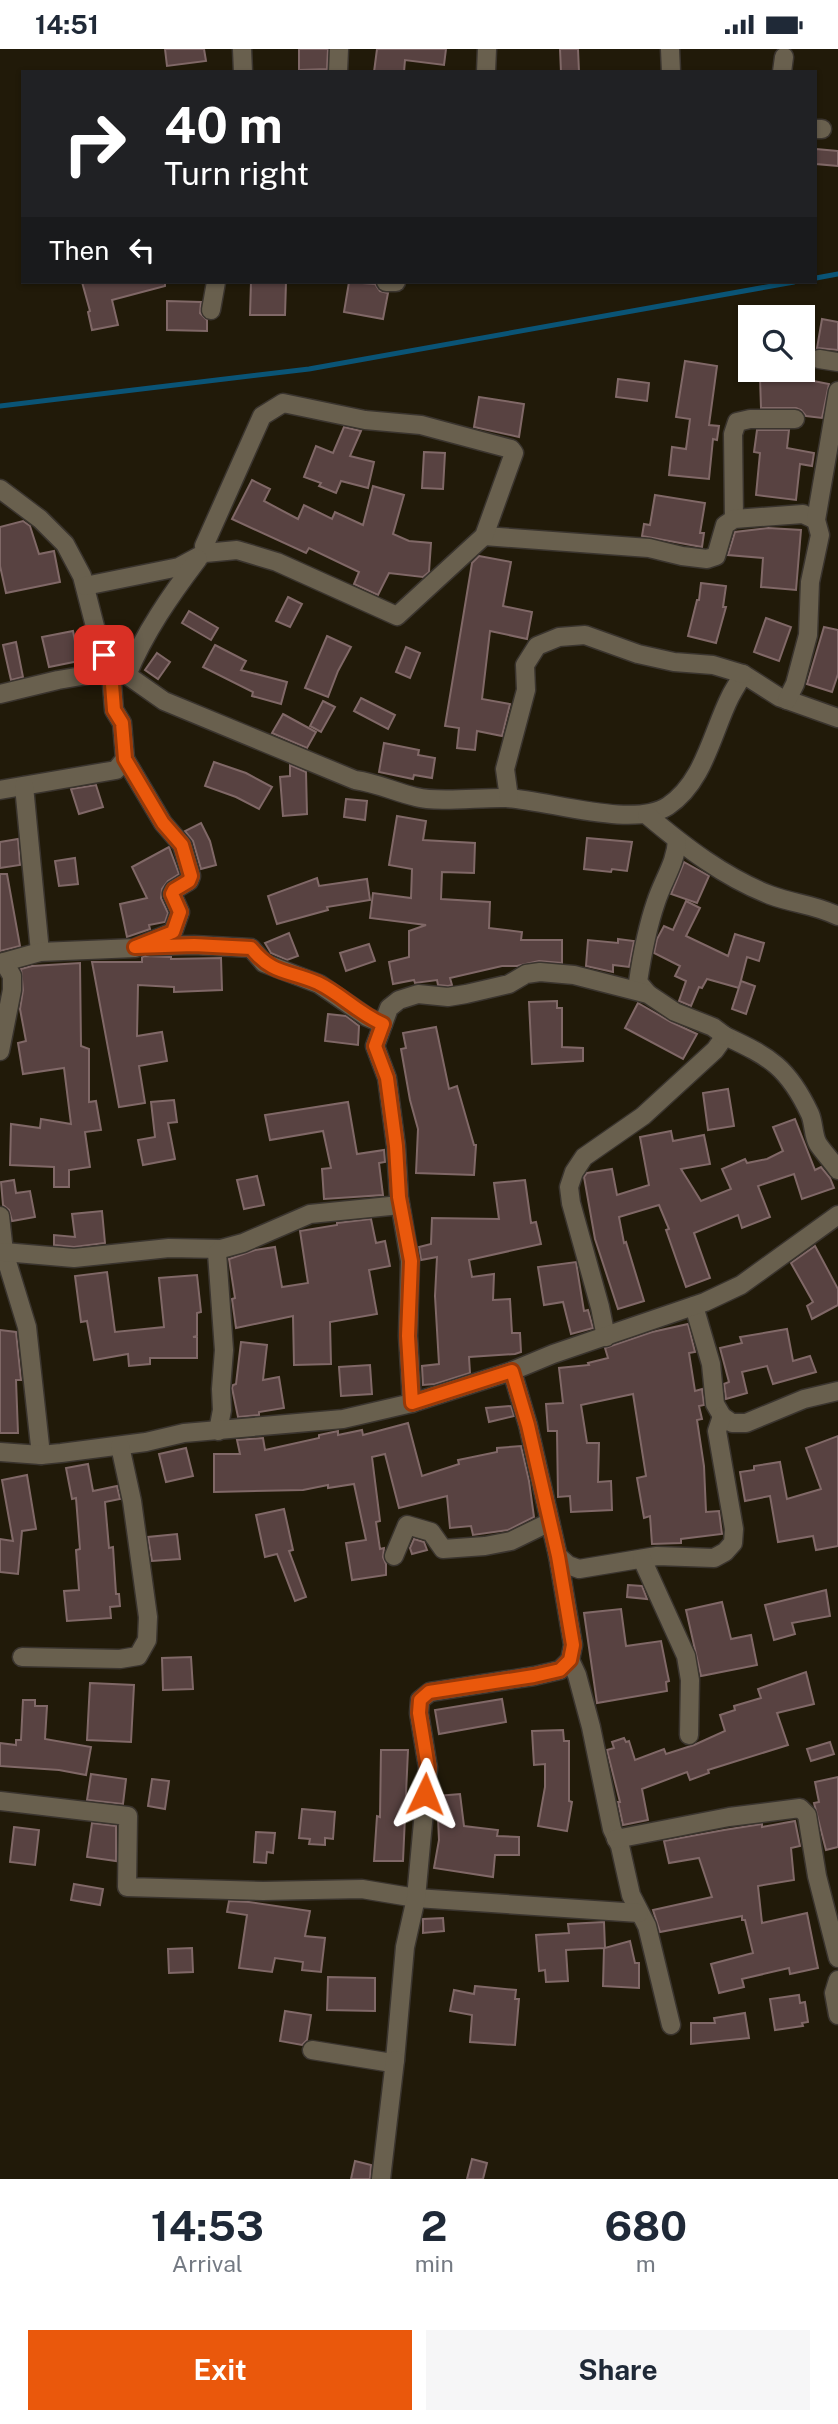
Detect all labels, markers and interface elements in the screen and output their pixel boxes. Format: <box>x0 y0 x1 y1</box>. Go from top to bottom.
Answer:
text: 14:51 <box>35 9 99 40</box>
text: 40 m <box>164 96 283 154</box>
icon: right <box>49 98 140 189</box>
text: Turn right <box>164 155 309 192</box>
icon: left <box>123 231 161 269</box>
text: Then <box>49 235 109 266</box>
map controls <box>738 305 815 382</box>
button: search <box>738 305 815 382</box>
pin <box>74 625 134 685</box>
icon: arrive <box>85 636 123 674</box>
position arrow <box>388 1757 462 1831</box>
text: 14:53 <box>151 2201 264 2250</box>
text: 2 <box>421 2201 448 2250</box>
text: 680 <box>604 2201 687 2250</box>
text: Arrival <box>172 2250 243 2277</box>
text: min <box>415 2250 454 2277</box>
text: m <box>636 2250 656 2277</box>
button: Exit <box>28 2330 412 2410</box>
button: Share <box>426 2330 810 2410</box>

